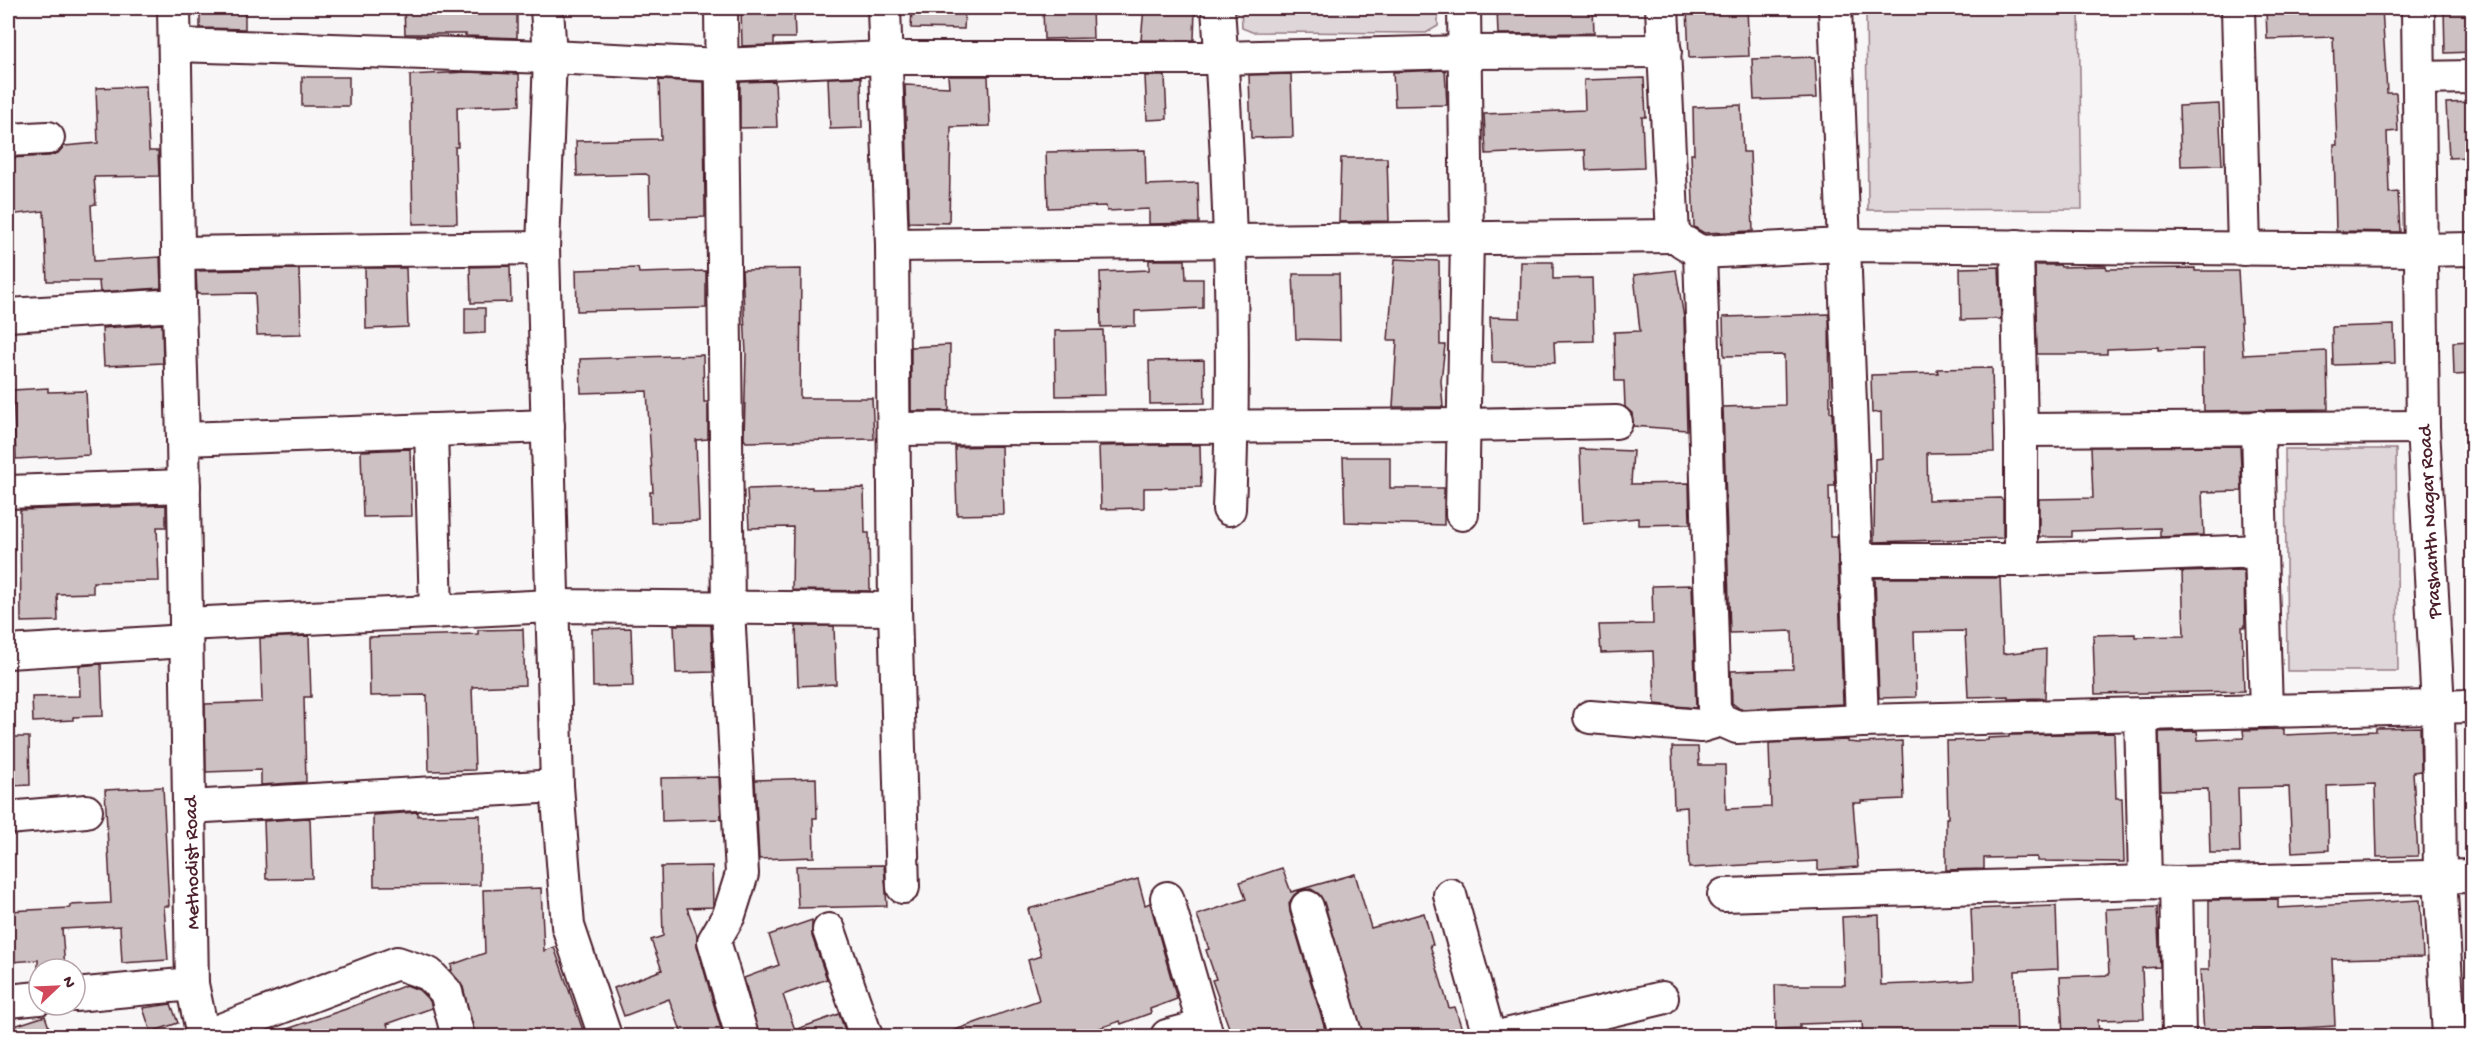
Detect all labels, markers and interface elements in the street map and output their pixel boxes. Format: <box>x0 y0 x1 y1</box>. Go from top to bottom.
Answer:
street label: Prashanth Nagar Road <box>2415 422 2448 620</box>
street label: Methodist Road <box>181 794 206 930</box>
north arrow <box>27 957 87 1017</box>
text: N <box>57 974 79 992</box>

